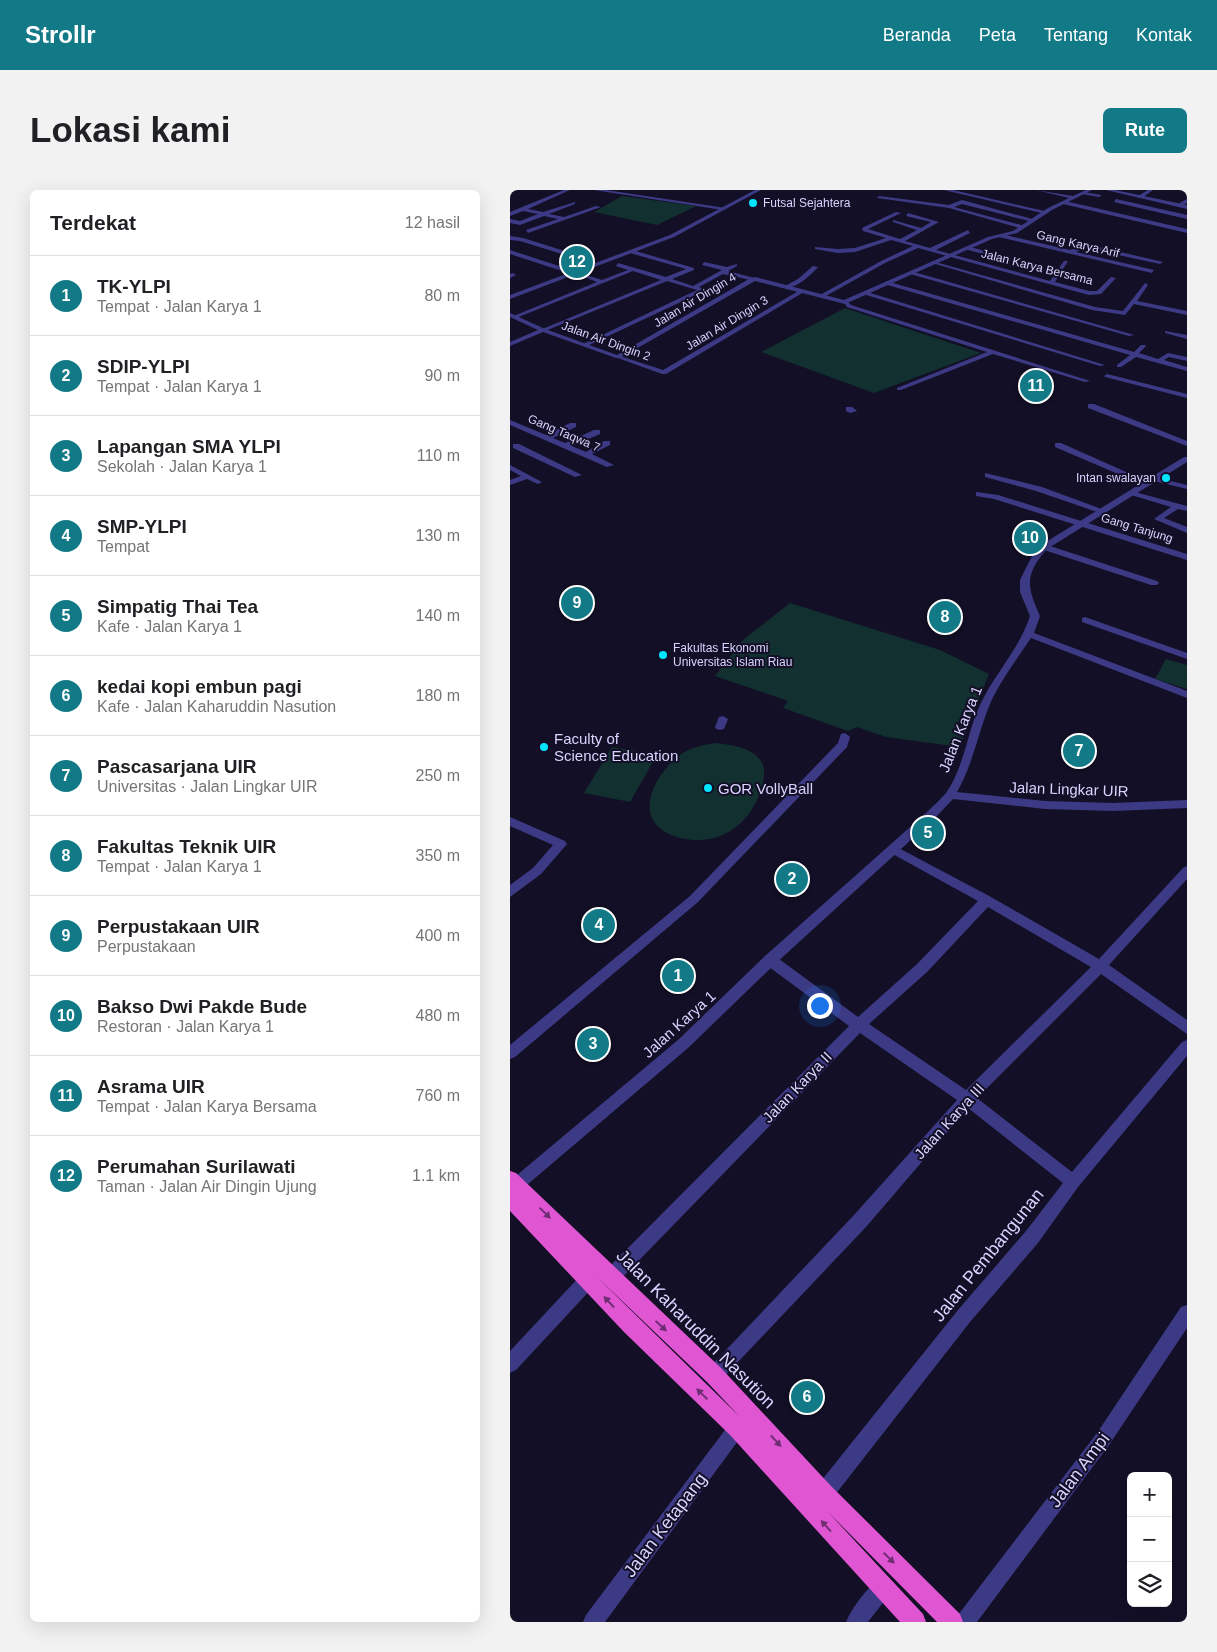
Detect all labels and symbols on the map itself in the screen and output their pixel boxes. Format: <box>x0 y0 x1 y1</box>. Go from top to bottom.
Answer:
place label: Futsal Sejahtera <box>763 196 851 210</box>
marker: Futsal Sejahtera <box>747 197 759 209</box>
street label: Gang Karya Arif <box>1035 228 1121 260</box>
pin: 12 <box>561 243 593 281</box>
street label: Jalan Karya Bersama <box>980 246 1095 288</box>
street label: Jalan Air Dingin 4 <box>651 270 739 330</box>
street label: Jalan Air Dingin 3 <box>683 293 771 353</box>
street label: Jalan Air Dingin 2 <box>560 318 653 364</box>
pin: 11 <box>1020 367 1052 405</box>
street label: Gang Taqwa 7 <box>526 411 603 455</box>
place label: Intan swalayan <box>1076 471 1156 485</box>
marker: Intan swalayan <box>1160 472 1172 484</box>
street label: Gang Tanjung <box>1099 510 1175 546</box>
pin: 10 <box>1014 519 1046 557</box>
pin: 9 <box>561 584 593 622</box>
pin: 8 <box>929 598 961 636</box>
place label: Fakultas Ekonomi Universitas Islam Riau <box>673 641 792 669</box>
marker: Fakultas Ekonomi Universitas Islam Riau <box>657 649 669 661</box>
street label: Jalan Karya 1 <box>935 683 985 775</box>
place label: Faculty of Science Education <box>554 730 678 764</box>
pin: 7 <box>1063 732 1095 770</box>
marker: Faculty of Science Education <box>538 741 550 753</box>
street label: Jalan Lingkar UIR <box>1009 778 1129 800</box>
place label: GOR VollyBall <box>718 780 813 797</box>
marker: GOR VollyBall <box>702 782 714 794</box>
pin: 5 <box>912 814 944 852</box>
pin: 2 <box>776 860 808 898</box>
pin: 4 <box>583 906 615 944</box>
pin: 1 <box>662 957 694 995</box>
street label: Jalan Karya 1 <box>639 987 719 1061</box>
your location <box>807 993 833 1019</box>
pin: 3 <box>577 1025 609 1063</box>
street label: Jalan Karya II <box>759 1048 835 1126</box>
street label: Jalan Karya III <box>911 1080 987 1162</box>
street label: Jalan Pembangunan <box>928 1185 1048 1325</box>
one-way arrow <box>538 1207 550 1219</box>
street label: Jalan Kaharuddin Nasution <box>613 1246 779 1412</box>
one-way arrow <box>604 1296 615 1309</box>
one-way arrow <box>655 1320 667 1332</box>
pin: 6 <box>791 1378 823 1416</box>
one-way arrow <box>696 1388 708 1400</box>
street label: Jalan Ampi <box>1045 1429 1113 1511</box>
one-way arrow <box>770 1435 782 1447</box>
street label: Jalan Ketapang <box>619 1469 711 1581</box>
one-way arrow <box>820 1521 832 1533</box>
one-way arrow <box>883 1552 895 1564</box>

